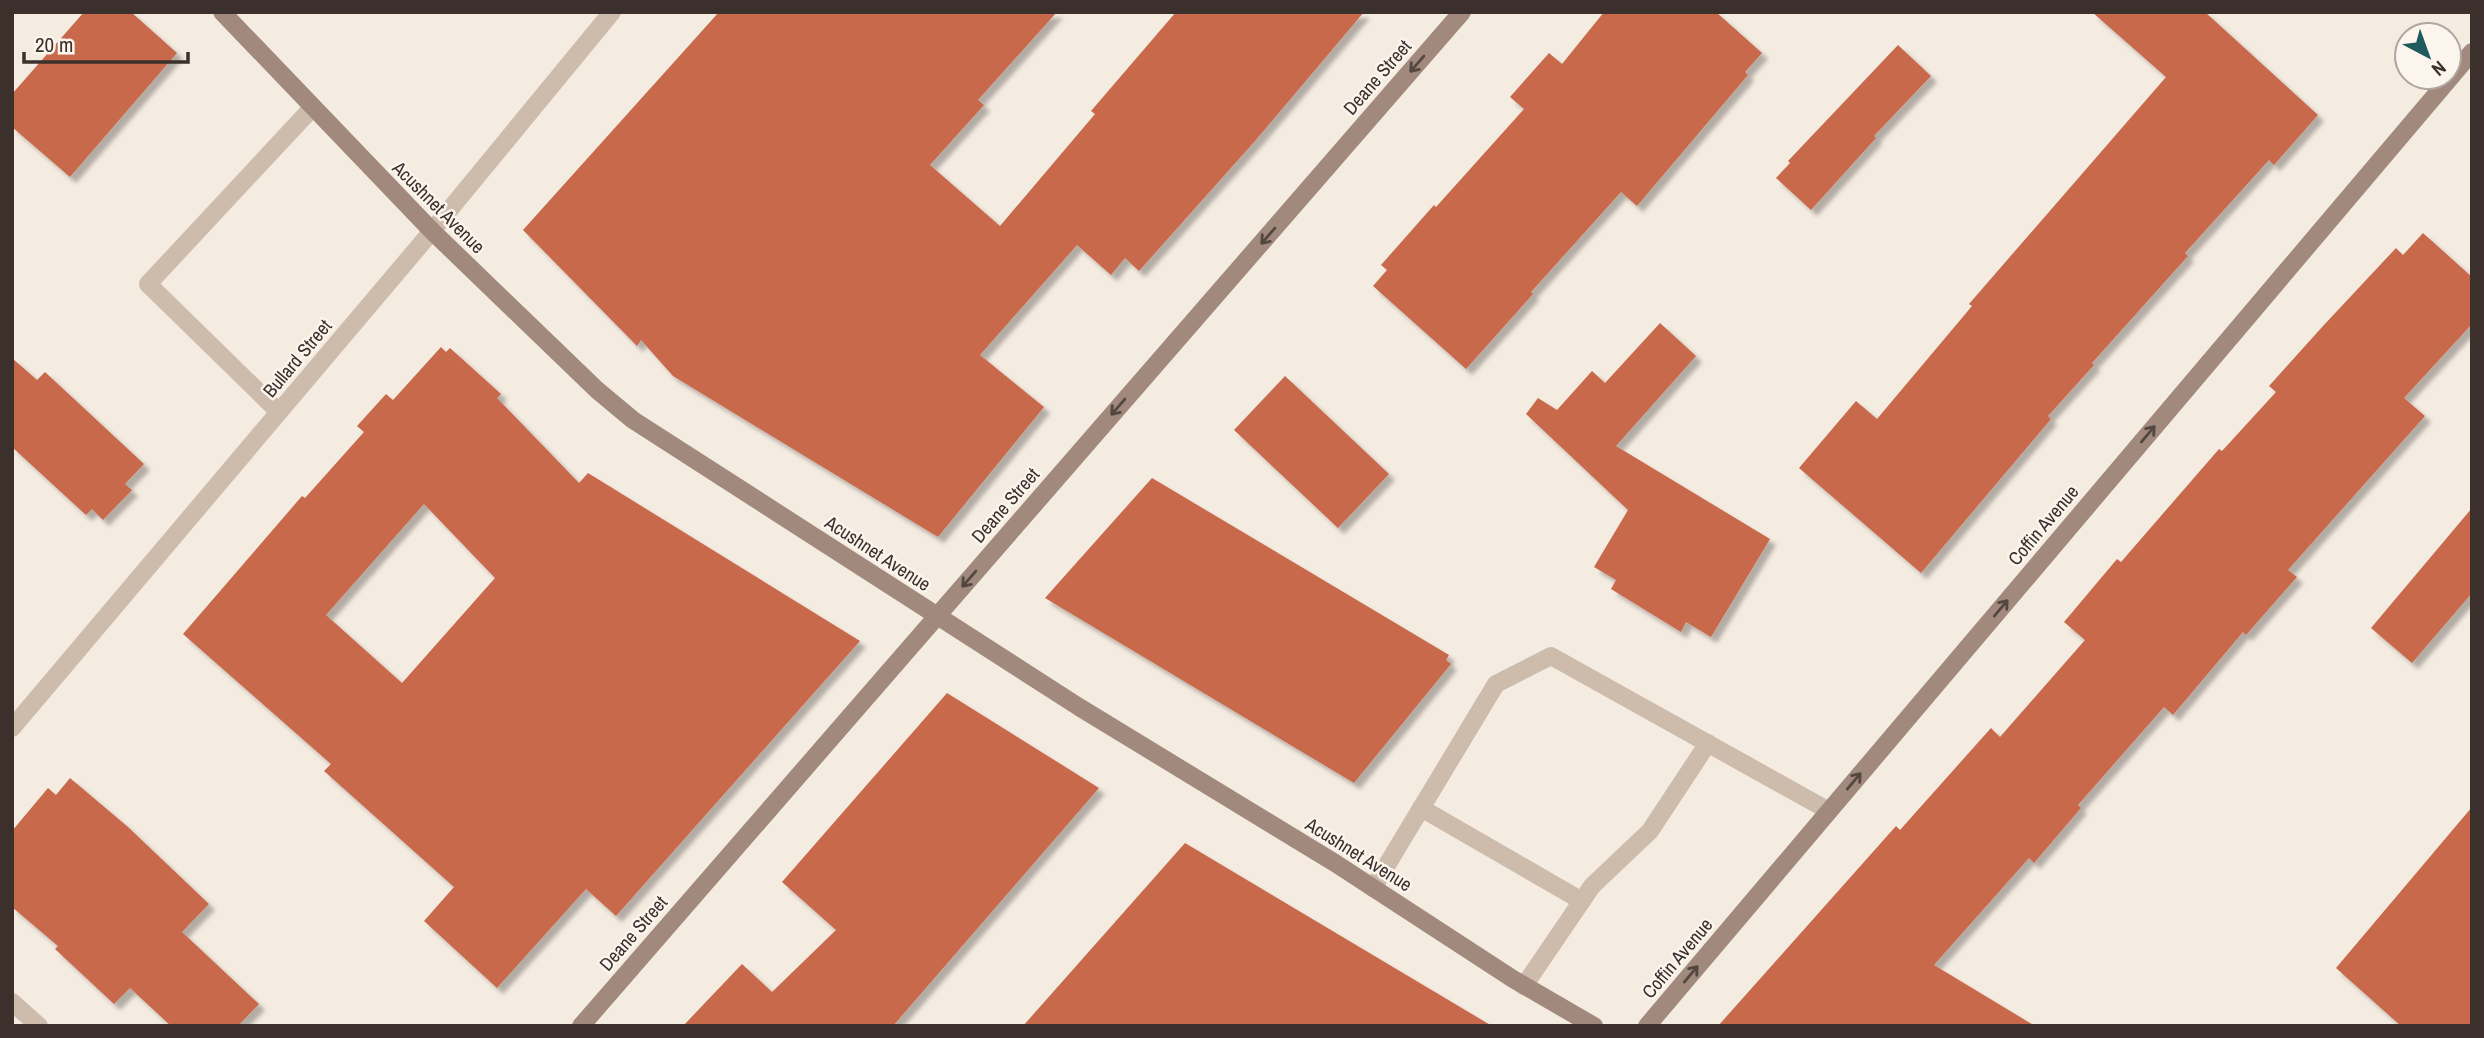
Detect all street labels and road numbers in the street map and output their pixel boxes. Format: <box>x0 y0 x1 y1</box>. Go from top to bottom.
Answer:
street label: Deane Street <box>1337 33 1417 120</box>
street label: Acushnet Avenue <box>386 154 491 259</box>
street label: Bullard Street <box>257 313 338 403</box>
street label: Deane Street <box>965 461 1045 548</box>
street label: Coffin Avenue <box>2002 479 2084 571</box>
street label: Acushnet Avenue <box>819 509 936 597</box>
street label: Acushnet Avenue <box>1300 810 1417 897</box>
street label: Deane Street <box>593 889 673 976</box>
street label: Coffin Avenue <box>1636 912 1718 1004</box>

